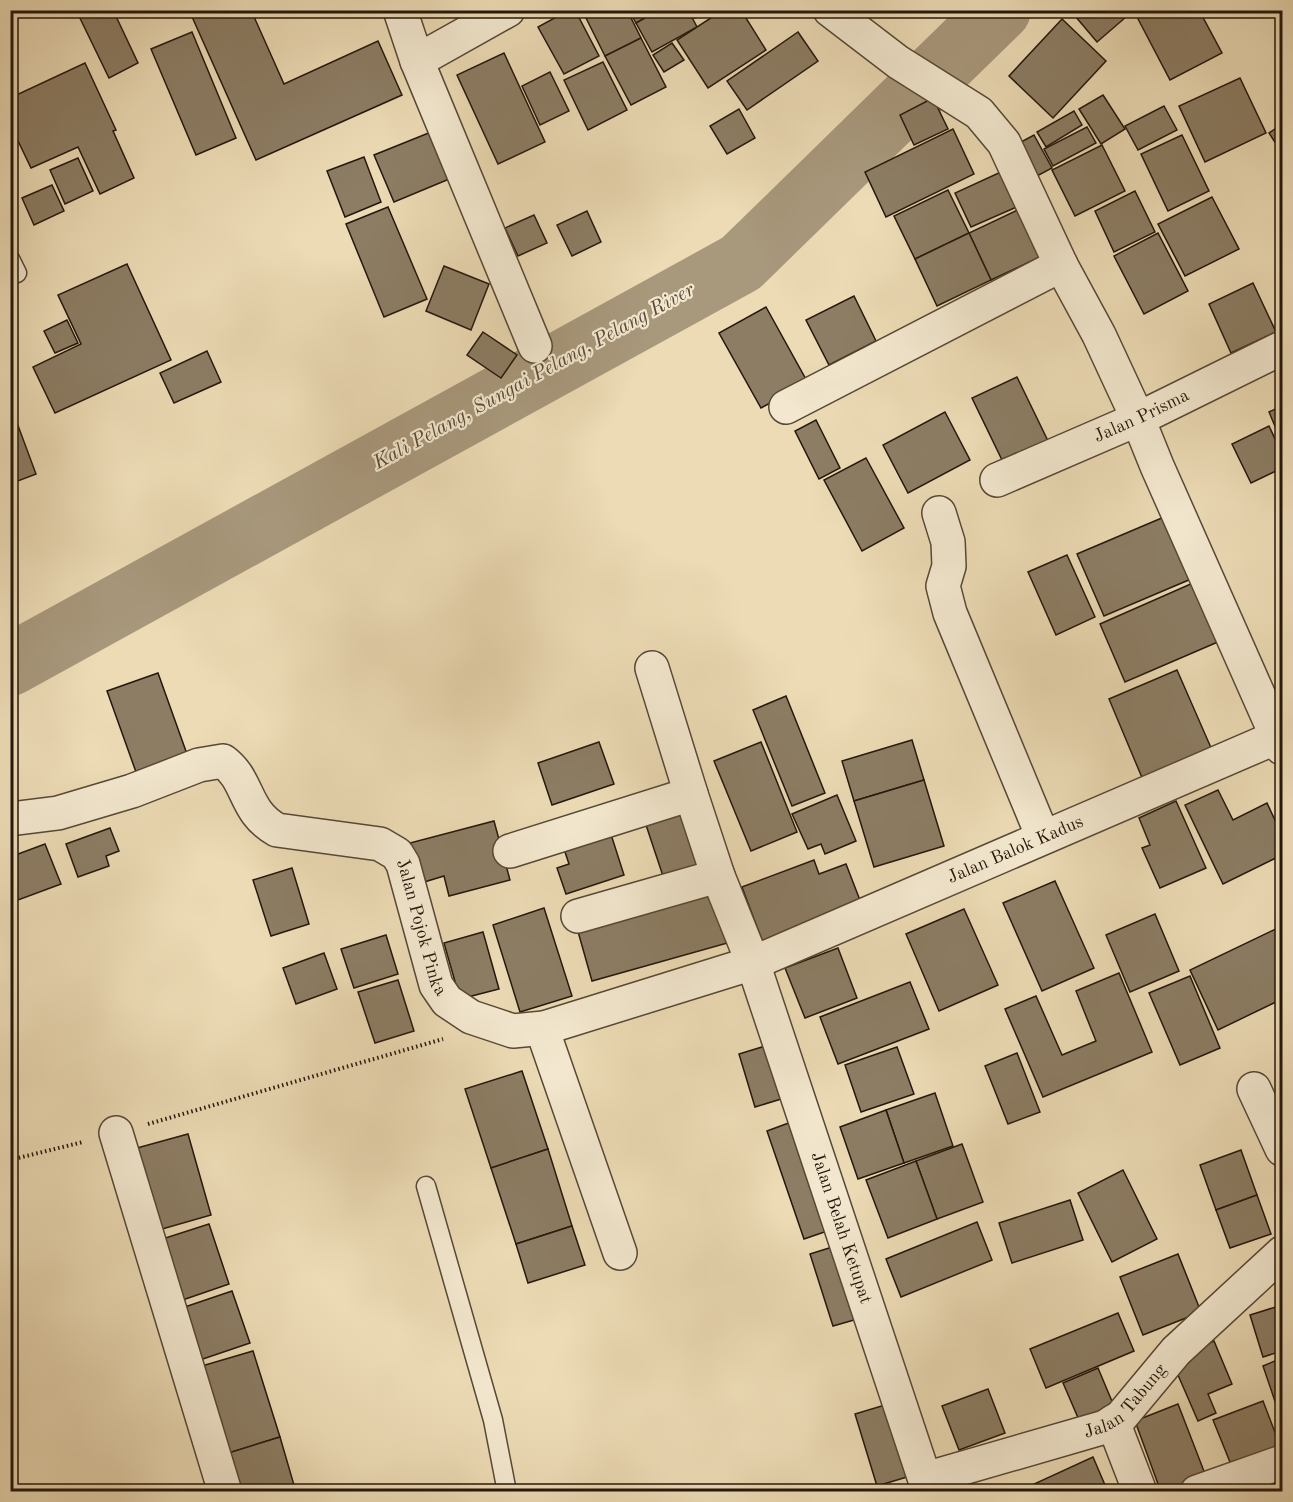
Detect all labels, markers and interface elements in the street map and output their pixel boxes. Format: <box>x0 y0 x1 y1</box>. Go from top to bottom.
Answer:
water label: Kali Pelang, Sungai Pelang, Pelang River <box>369 280 698 474</box>
street label: Jalan Prisma <box>1091 386 1192 446</box>
street label: Jalan Balok Kadus <box>945 813 1086 887</box>
street label: Jalan Pojok Pinka <box>393 855 450 999</box>
street label: Jalan Belah Ketupat <box>807 1149 875 1306</box>
street label: Jalan Tabung <box>1082 1360 1170 1442</box>

